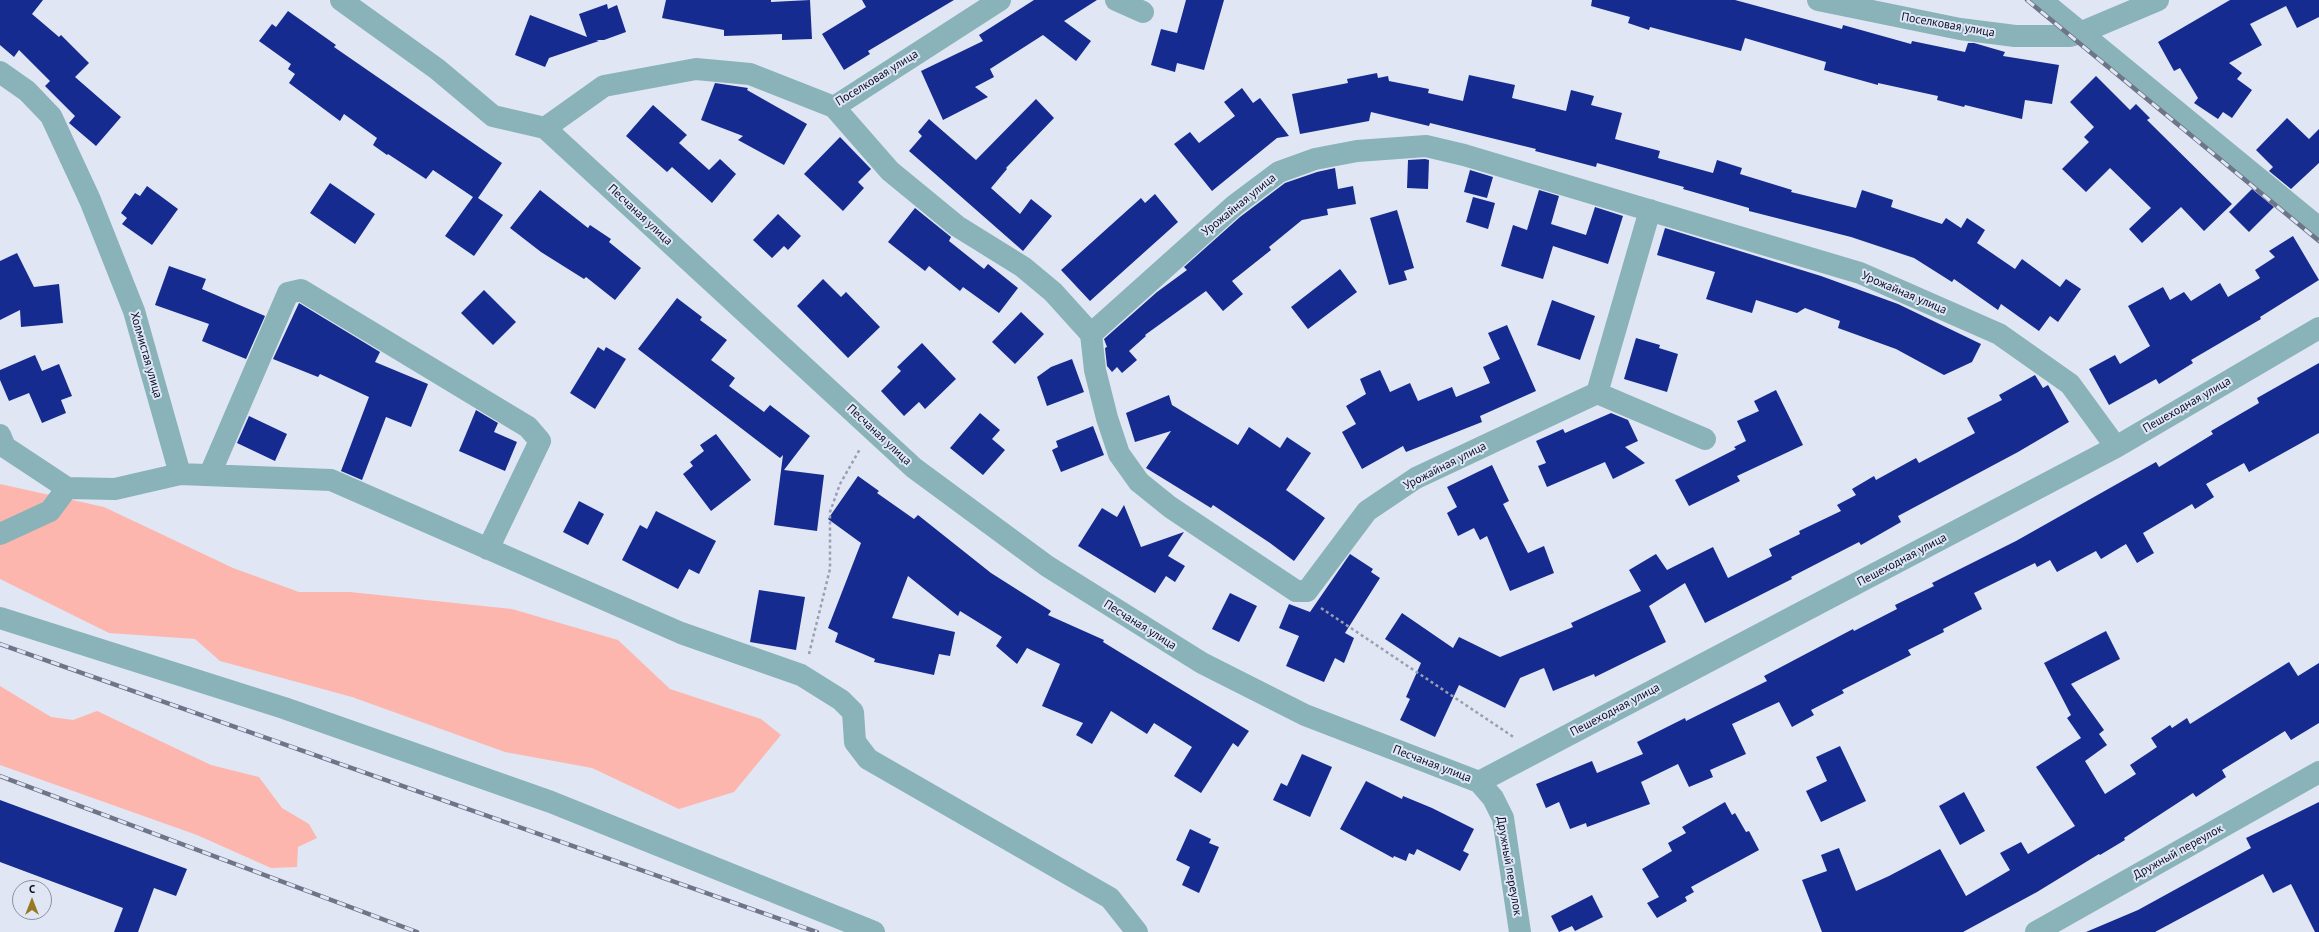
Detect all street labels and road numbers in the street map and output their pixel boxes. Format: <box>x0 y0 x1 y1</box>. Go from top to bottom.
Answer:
street label: Поселковая улица <box>1900 10 1996 40</box>
street label: Поселковая улица <box>833 47 921 109</box>
street label: Урожайная улица <box>1199 171 1279 239</box>
street label: Песчаная улица <box>605 181 675 249</box>
street label: Урожайная улица <box>1859 269 1949 317</box>
street label: Холмистая улица <box>127 310 165 400</box>
street label: Пешеходная улица <box>2140 374 2234 436</box>
street label: Песчаная улица <box>844 401 914 469</box>
street label: Урожайная улица <box>1401 439 1489 493</box>
street label: Пешеходная улица <box>1855 530 1949 590</box>
street label: Песчаная улица <box>1101 597 1179 653</box>
street label: Пешеходная улица <box>1568 680 1662 740</box>
street label: Песчаная улица <box>1391 742 1473 786</box>
street label: Дружный переулок <box>1493 815 1525 917</box>
street label: Дружный переулок <box>2131 821 2225 883</box>

